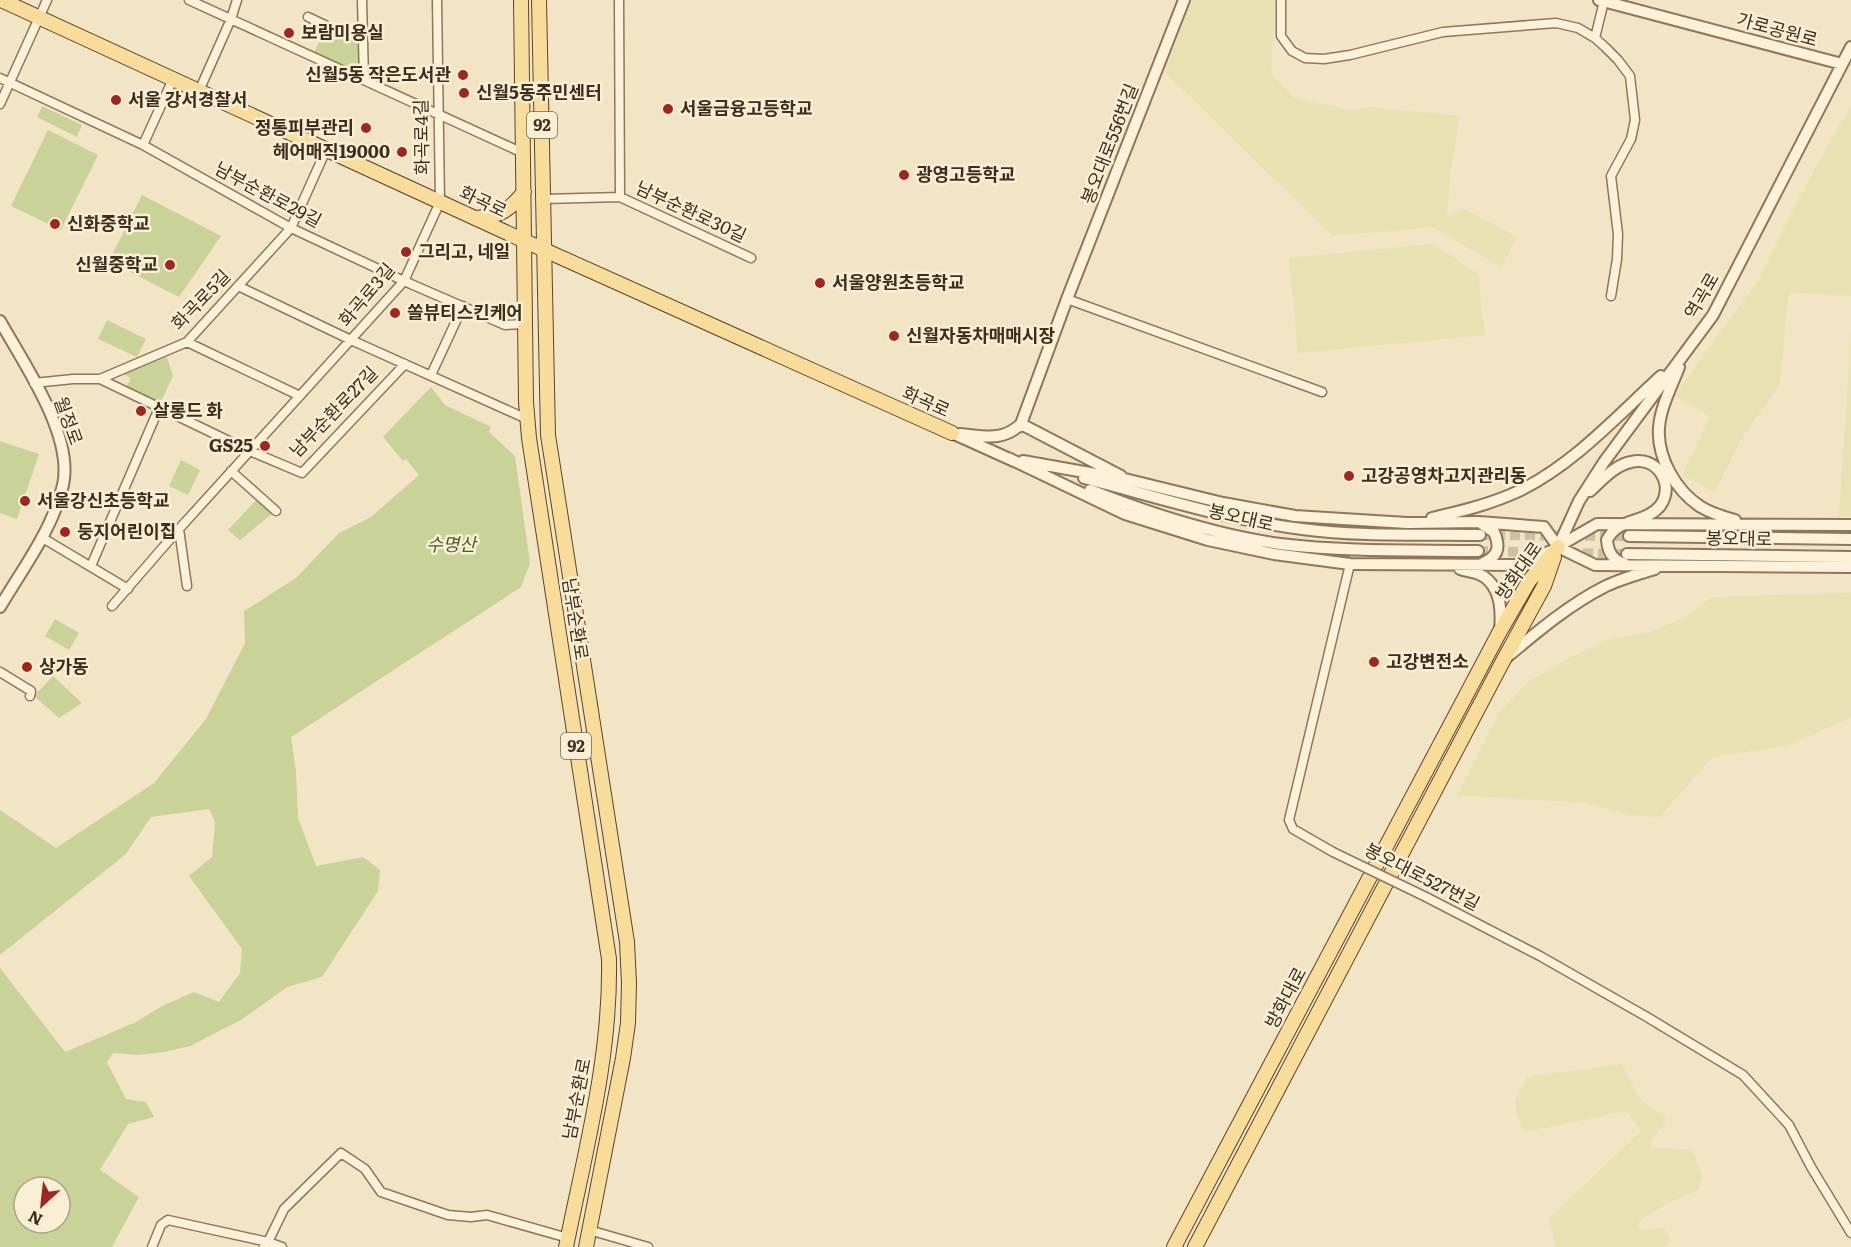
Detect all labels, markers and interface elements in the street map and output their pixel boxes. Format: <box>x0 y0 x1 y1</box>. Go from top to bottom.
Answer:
street label: 가로공원로 <box>1734 5 1821 52</box>
place label: 보람미용실 <box>301 18 384 45</box>
marker: 보람미용실 <box>282 26 296 40</box>
place label: 신월5동 작은도서관 <box>305 60 451 87</box>
marker: 신월5동 작은도서관 <box>456 68 470 82</box>
place label: 신월5동주민센터 <box>476 78 602 105</box>
street label: 봉오대로556번길 <box>1073 79 1144 208</box>
place label: 서울 강서경찰서 <box>128 85 248 112</box>
marker: 신월5동주민센터 <box>457 86 471 100</box>
marker: 서울 강서경찰서 <box>109 93 123 107</box>
place label: 서울금융고등학교 <box>680 94 812 121</box>
street label: 화곡로4길 <box>406 99 435 175</box>
marker: 서울금융고등학교 <box>661 102 675 116</box>
road number: 92 <box>527 112 557 138</box>
place label: 정통피부관리 <box>255 113 354 140</box>
marker: 정통피부관리 <box>359 121 373 135</box>
place label: 헤어매직19000 <box>273 137 390 164</box>
marker: 헤어매직19000 <box>395 145 409 159</box>
street label: 남부순환로29길 <box>210 154 327 233</box>
place label: 광영고등학교 <box>916 160 1015 187</box>
marker: 광영고등학교 <box>897 168 911 182</box>
street label: 남부순환로30길 <box>632 173 752 248</box>
street label: 화곡로 <box>455 178 512 223</box>
place label: 신화중학교 <box>67 209 150 236</box>
marker: 신화중학교 <box>48 217 62 231</box>
place label: 그리고, 네일 <box>418 237 510 264</box>
marker: 그리고, 네일 <box>399 245 413 259</box>
place label: 신월중학교 <box>75 250 158 277</box>
street label: 화곡로3길 <box>331 256 401 332</box>
marker: 신월중학교 <box>163 258 177 272</box>
street label: 화곡로5길 <box>164 262 236 335</box>
street label: 역곡로 <box>1677 267 1725 324</box>
place label: 서울양원초등학교 <box>832 268 964 295</box>
marker: 서울양원초등학교 <box>813 276 827 290</box>
place label: 쏠뷰티스킨케어 <box>407 298 523 325</box>
marker: 쏠뷰티스킨케어 <box>388 306 402 320</box>
place label: 신월자동차매매시장 <box>906 321 1055 348</box>
marker: 신월자동차매매시장 <box>887 329 901 343</box>
street label: 남부순환로27길 <box>282 359 383 463</box>
street label: 화곡로 <box>898 378 955 423</box>
street label: 월정로 <box>48 393 91 448</box>
place label: 살롱드 화 <box>153 396 223 423</box>
marker: 살롱드 화 <box>134 404 148 418</box>
place label: GS25 <box>209 431 253 458</box>
marker: GS25 <box>258 439 272 453</box>
place label: 고강공영차고지관리동 <box>1361 461 1527 488</box>
marker: 고강공영차고지관리동 <box>1342 469 1356 483</box>
place label: 서울강신초등학교 <box>37 486 169 513</box>
marker: 서울강신초등학교 <box>18 494 32 508</box>
street label: 봉오대로 <box>1206 496 1277 537</box>
place label: 둥지어린이집 <box>77 517 176 544</box>
street label: 봉오대로 <box>1706 523 1772 552</box>
marker: 둥지어린이집 <box>58 525 72 539</box>
park label: 수명산 <box>426 530 478 557</box>
street label: 방화대로 <box>1488 535 1548 605</box>
street label: 남부순환로 <box>557 576 596 662</box>
place label: 고강변전소 <box>1386 647 1469 674</box>
place label: 상가동 <box>39 652 89 679</box>
marker: 고강변전소 <box>1367 655 1381 669</box>
marker: 상가동 <box>20 660 34 674</box>
road number: 92 <box>561 733 591 759</box>
street label: 봉오대로527번길 <box>1360 835 1485 916</box>
street label: 방화대로 <box>1257 962 1312 1033</box>
street label: 남부순환로 <box>554 1055 597 1142</box>
north arrow <box>12 1175 72 1235</box>
text: N <box>23 1206 46 1233</box>

